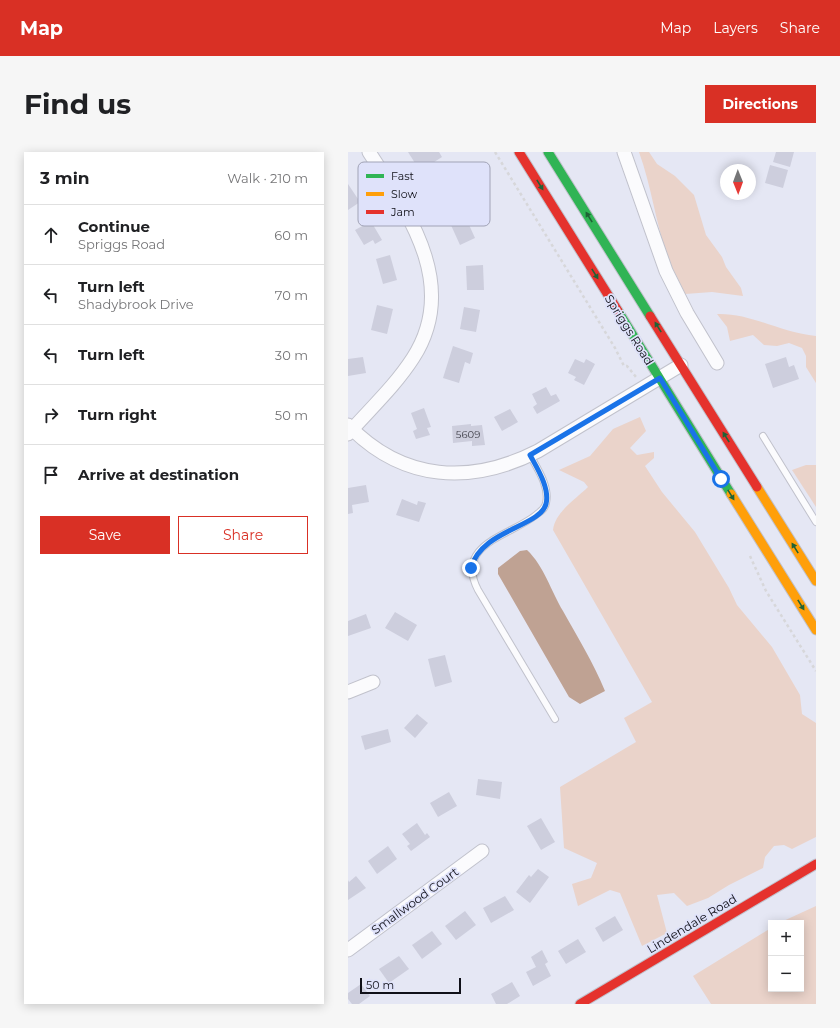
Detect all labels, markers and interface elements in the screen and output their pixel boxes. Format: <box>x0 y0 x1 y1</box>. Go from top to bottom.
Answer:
text: Map <box>20 17 63 40</box>
text: Map <box>660 19 691 37</box>
text: Layers <box>713 19 758 37</box>
text: Share <box>780 19 820 37</box>
button: Directions <box>705 85 816 123</box>
text: Find us <box>24 87 131 121</box>
legend <box>358 162 490 226</box>
north arrow <box>720 164 756 200</box>
text: 3 min <box>40 168 90 188</box>
text: Fast <box>391 169 415 183</box>
text: Walk · 210 m <box>227 170 308 186</box>
one-way arrow <box>536 179 543 191</box>
text: Slow <box>391 187 417 201</box>
text: Jam <box>390 205 415 219</box>
one-way arrow <box>585 211 592 223</box>
text: Continue <box>78 217 150 236</box>
icon: ahead <box>40 224 62 246</box>
text: 60 m <box>274 227 308 243</box>
text: Spriggs Road <box>78 236 165 252</box>
one-way arrow <box>591 268 598 280</box>
text: Turn left <box>78 277 145 296</box>
icon: left <box>40 284 62 306</box>
text: 70 m <box>275 287 308 303</box>
street label: Spriggs Road <box>602 292 657 368</box>
text: Shadybrook Drive <box>78 296 194 312</box>
one-way arrow <box>654 321 661 333</box>
icon: left <box>40 344 62 366</box>
text: Turn left <box>78 345 145 364</box>
text: 30 m <box>275 347 308 363</box>
icon: right <box>40 404 62 426</box>
text: Turn right <box>78 405 157 424</box>
text: 50 m <box>275 407 308 423</box>
house number: 5609 <box>456 428 480 441</box>
one-way arrow <box>723 432 730 443</box>
icon: arrive <box>40 464 62 486</box>
text: Arrive at destination <box>78 465 239 484</box>
route start <box>712 470 730 488</box>
one-way arrow <box>728 489 735 501</box>
button: Save <box>40 516 170 554</box>
button: Share <box>178 516 308 554</box>
one-way arrow <box>792 542 799 554</box>
route end <box>462 559 480 577</box>
one-way arrow <box>797 599 804 611</box>
street label: Smallwood Court <box>368 864 461 937</box>
street label: Lindendale Road <box>644 891 739 956</box>
map controls <box>768 920 804 992</box>
button: + <box>768 920 804 956</box>
button: − <box>768 956 804 992</box>
scale bar <box>360 976 461 995</box>
text: 50 m <box>366 978 394 992</box>

